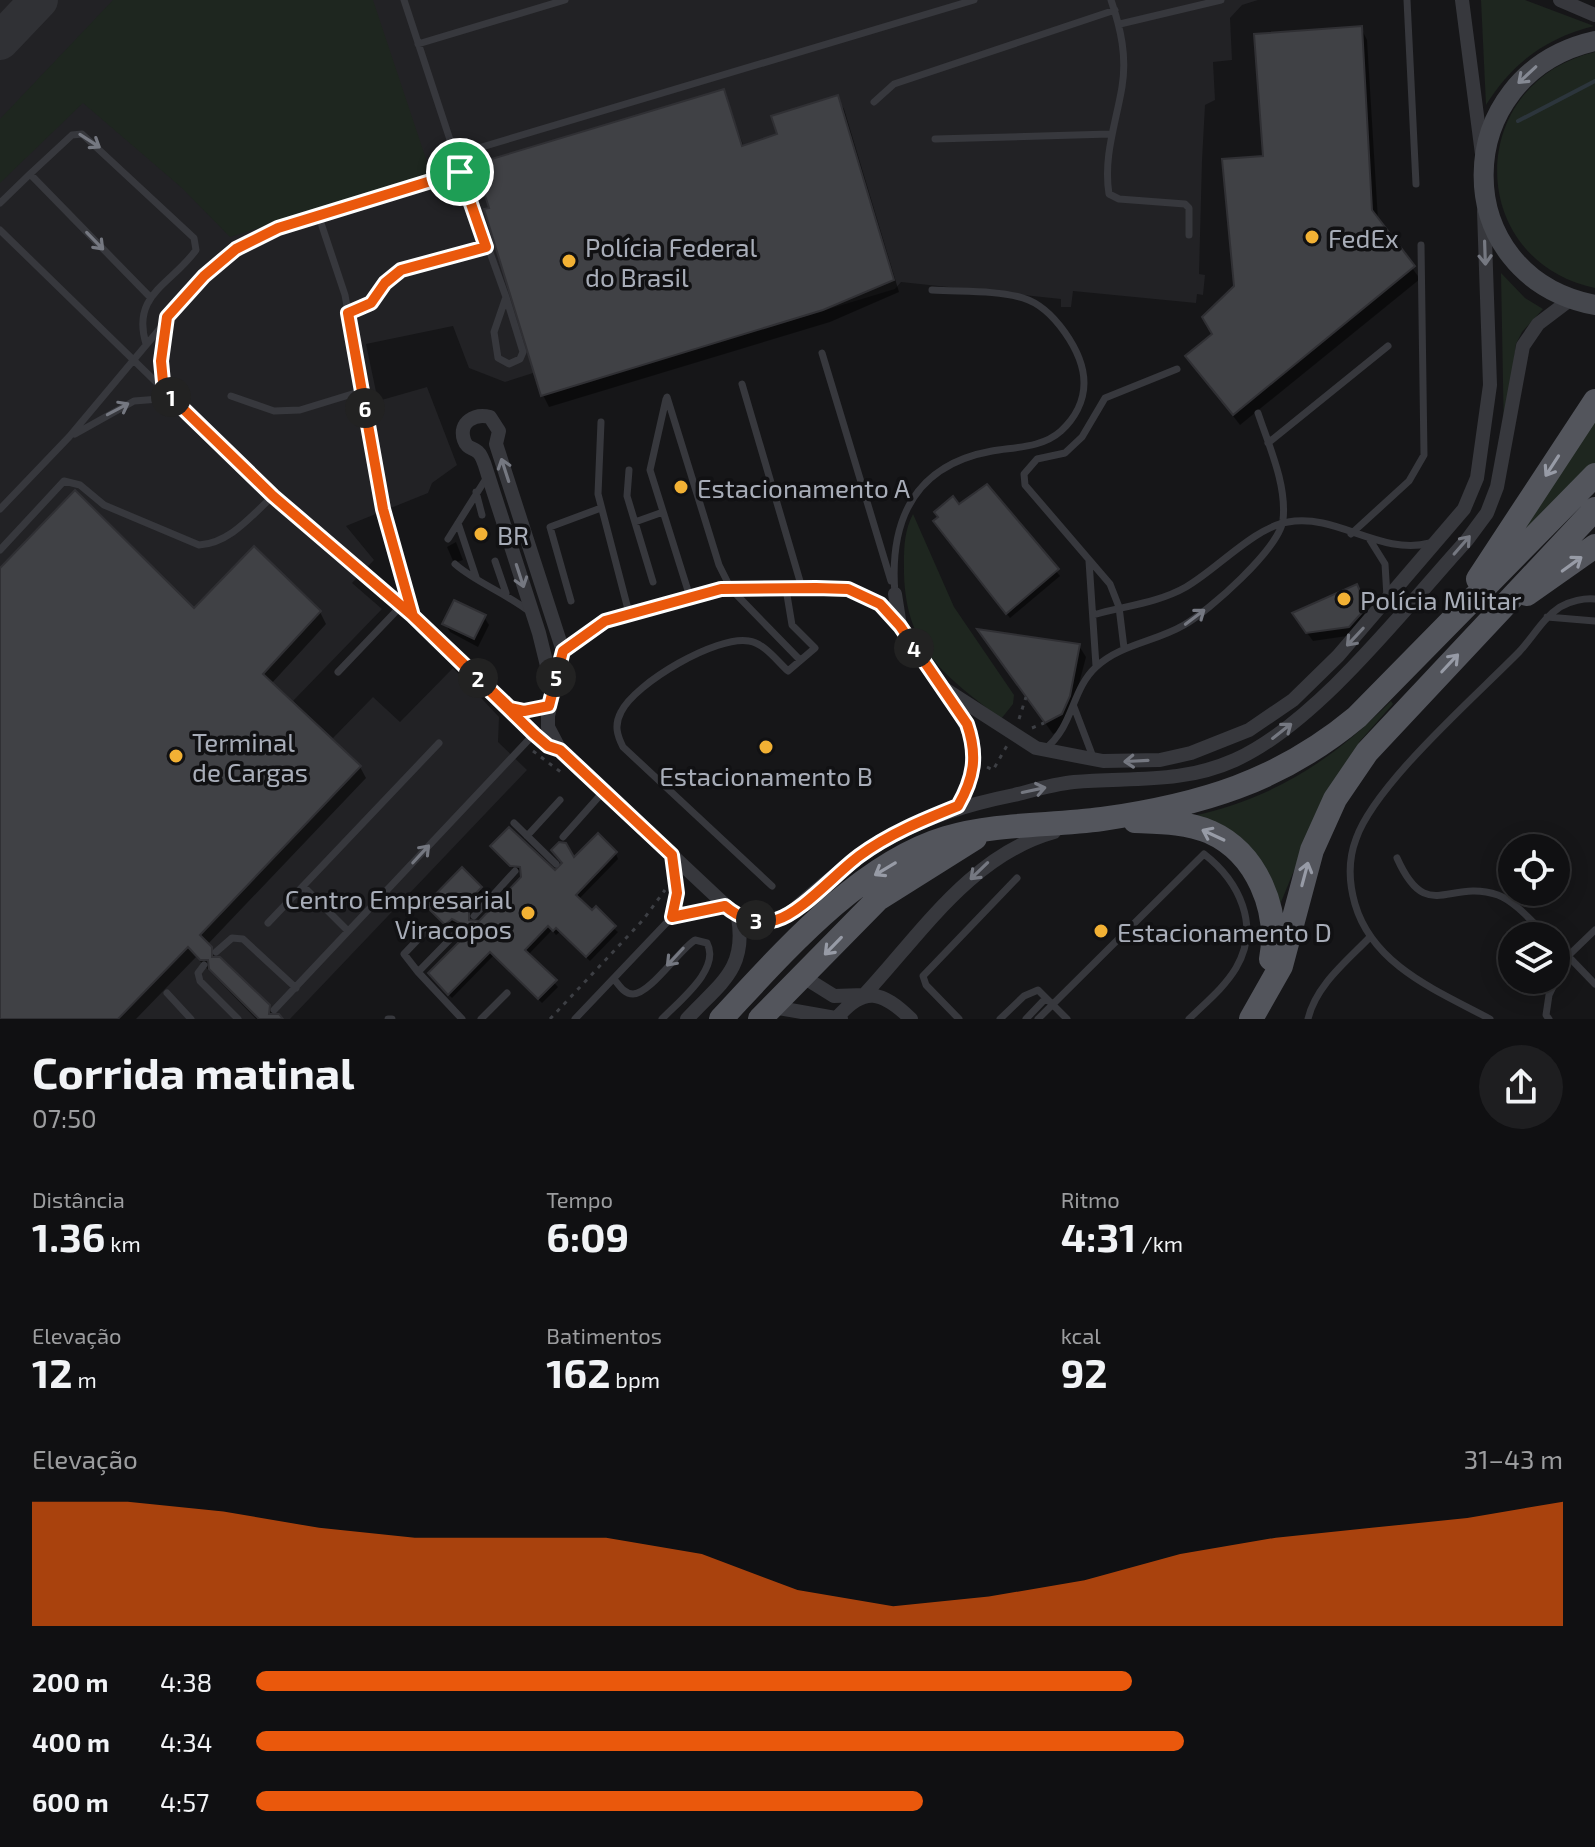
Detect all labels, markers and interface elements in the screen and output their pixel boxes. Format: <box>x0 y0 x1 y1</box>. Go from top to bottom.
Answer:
one-way arrow <box>1517 66 1537 84</box>
one-way arrow <box>78 133 100 150</box>
pin <box>426 138 494 206</box>
icon: arrive <box>438 150 482 194</box>
place label: FedEx <box>1328 222 1399 253</box>
marker: FedEx <box>1303 228 1321 246</box>
one-way arrow <box>85 231 104 250</box>
place label: Polícia Federal do Brasil <box>585 231 758 292</box>
one-way arrow <box>1478 239 1493 266</box>
marker: Polícia Federal do Brasil <box>560 252 578 270</box>
pin: 1 <box>151 377 191 417</box>
text: 1 <box>166 384 176 410</box>
pin: 6 <box>345 388 385 428</box>
text: 6 <box>359 395 371 421</box>
one-way arrow <box>106 401 129 417</box>
one-way arrow <box>1544 454 1560 477</box>
one-way arrow <box>496 458 511 483</box>
place label: Estacionamento A <box>697 472 910 503</box>
marker: Estacionamento A <box>672 478 690 496</box>
place label: BR <box>497 519 529 550</box>
marker: BR <box>472 525 490 543</box>
one-way arrow <box>1453 535 1471 555</box>
one-way arrow <box>1561 555 1582 572</box>
one-way arrow <box>514 564 529 589</box>
place label: Polícia Militar <box>1360 584 1521 615</box>
marker: Polícia Militar <box>1335 590 1353 608</box>
one-way arrow <box>1184 608 1205 625</box>
one-way arrow <box>1346 626 1364 646</box>
pin: 4 <box>894 628 934 668</box>
text: 4 <box>907 635 921 661</box>
one-way arrow <box>1441 653 1459 673</box>
pin: 5 <box>536 657 576 697</box>
pin: 2 <box>458 658 498 698</box>
text: 5 <box>550 664 562 690</box>
text: 2 <box>472 665 484 691</box>
one-way arrow <box>1271 723 1292 740</box>
place label: Terminal de Cargas <box>192 726 308 787</box>
marker: Estacionamento B <box>757 738 775 756</box>
marker: Terminal de Cargas <box>167 747 185 765</box>
one-way arrow <box>1123 754 1150 769</box>
place label: Estacionamento B <box>659 760 873 791</box>
one-way arrow <box>1021 782 1046 797</box>
one-way arrow <box>1201 827 1225 842</box>
map controls <box>1498 834 1570 994</box>
button: locate <box>1498 834 1570 906</box>
one-way arrow <box>412 844 431 864</box>
one-way arrow <box>874 861 897 877</box>
one-way arrow <box>970 861 989 880</box>
one-way arrow <box>1298 861 1313 887</box>
place label: Centro Empresarial Viracopos <box>285 883 512 944</box>
pin: 3 <box>736 900 776 940</box>
marker: Centro Empresarial Viracopos <box>519 904 537 922</box>
text: 3 <box>750 907 762 933</box>
place label: Estacionamento D <box>1117 916 1332 947</box>
marker: Estacionamento D <box>1092 922 1110 940</box>
button: layers <box>1498 922 1570 994</box>
one-way arrow <box>823 936 842 956</box>
one-way arrow <box>667 946 685 966</box>
text: Corrida matinal <box>32 1045 354 1098</box>
button: share <box>1479 1045 1563 1129</box>
text: 07:50 <box>32 1102 97 1133</box>
text: Distância <box>32 1186 125 1212</box>
text: Tempo <box>546 1186 613 1212</box>
text: Ritmo <box>1061 1186 1120 1212</box>
text: 1.36 <box>32 1212 105 1260</box>
text: 6:09 <box>546 1212 629 1260</box>
text: 4:31 <box>1061 1212 1136 1260</box>
text: km <box>105 1230 141 1256</box>
text: /km <box>1136 1230 1183 1256</box>
text: Elevação <box>32 1322 122 1348</box>
text: Batimentos <box>546 1322 662 1348</box>
text: kcal <box>1061 1322 1101 1348</box>
text: 12 <box>32 1348 73 1396</box>
text: 162 <box>546 1348 610 1396</box>
text: 92 <box>1061 1348 1108 1396</box>
text: m <box>73 1366 97 1392</box>
text: bpm <box>610 1366 660 1392</box>
text: Elevação <box>32 1443 138 1474</box>
text: 31–43 m <box>1464 1443 1563 1474</box>
text: 200 m <box>32 1666 108 1697</box>
text: 4:38 <box>160 1666 212 1697</box>
text: 400 m <box>32 1726 110 1757</box>
text: 4:34 <box>160 1726 213 1757</box>
text: 600 m <box>32 1786 109 1817</box>
text: 4:57 <box>160 1786 209 1817</box>

